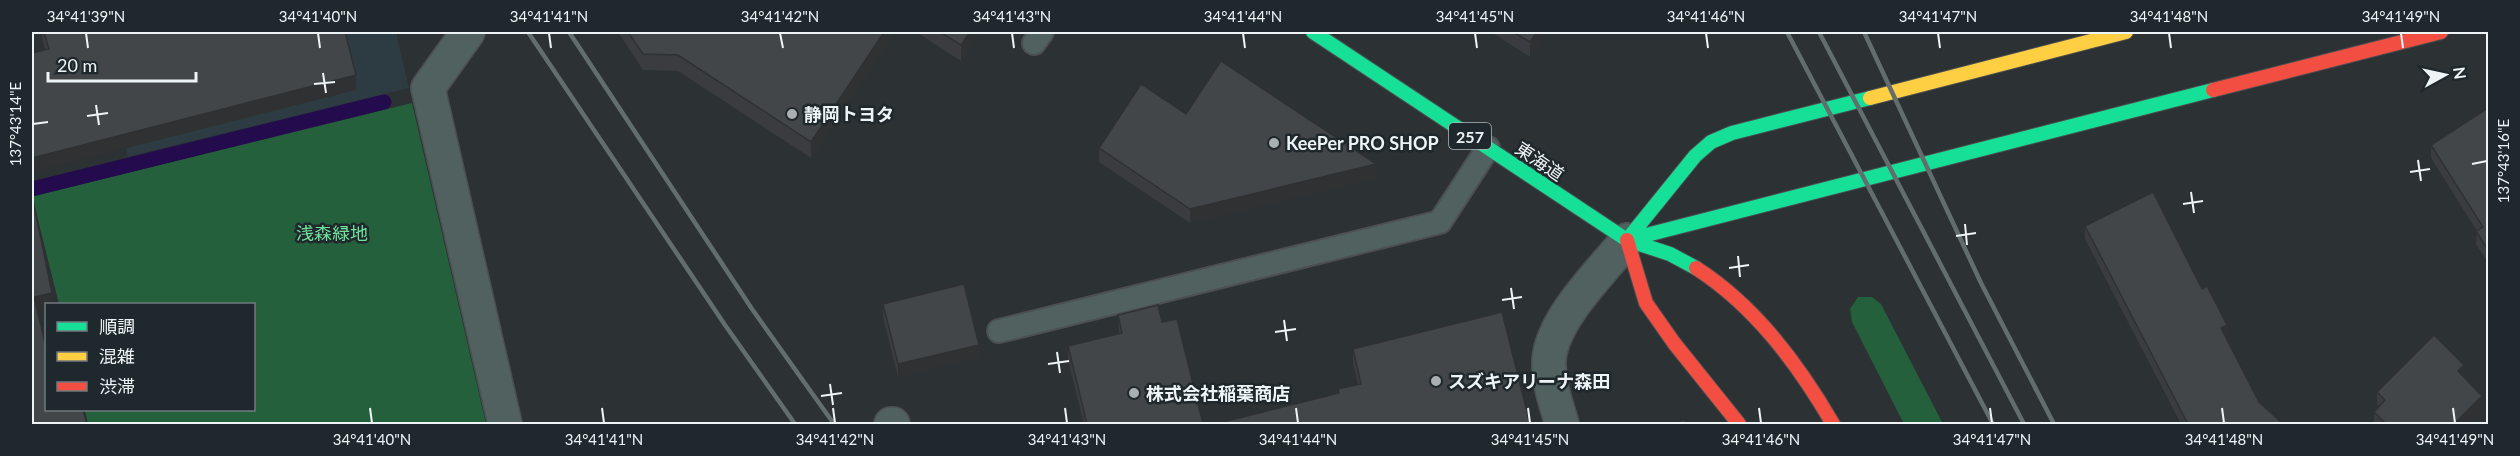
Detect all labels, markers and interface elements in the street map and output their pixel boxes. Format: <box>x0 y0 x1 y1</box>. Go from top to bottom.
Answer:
text: 34°41'39"N <box>47 7 125 25</box>
text: 34°41'40"N <box>279 7 357 25</box>
text: 34°41'41"N <box>510 7 588 25</box>
text: 34°41'42"N <box>741 7 819 25</box>
text: 34°41'43"N <box>973 7 1051 25</box>
text: 34°41'44"N <box>1204 7 1282 25</box>
text: 34°41'45"N <box>1436 7 1514 25</box>
text: 34°41'46"N <box>1667 7 1745 25</box>
text: 34°41'47"N <box>1899 7 1977 25</box>
text: 34°41'48"N <box>2130 7 2208 25</box>
text: 34°41'49"N <box>2362 7 2440 25</box>
scale bar <box>48 45 196 83</box>
north arrow <box>2415 45 2475 105</box>
text: 20 m <box>57 54 97 76</box>
text: N <box>2450 65 2471 80</box>
text: 137°43'14"E <box>6 82 24 166</box>
place label: 静岡トヨタ <box>804 103 894 125</box>
marker: 静岡トヨタ <box>785 107 799 121</box>
text: 137°43'16"E <box>2494 119 2512 203</box>
road number: 257 <box>1449 123 1491 149</box>
place label: KeePer PRO SHOP <box>1286 132 1439 154</box>
marker: KeePer PRO SHOP <box>1267 136 1281 150</box>
street label: 東海道 <box>1511 137 1569 185</box>
park label: 浅森緑地 <box>296 222 368 244</box>
legend <box>45 303 255 411</box>
text: 順調 <box>99 315 135 337</box>
text: 混雑 <box>99 345 135 367</box>
place label: スズキアリーナ森田 <box>1448 370 1610 392</box>
marker: スズキアリーナ森田 <box>1429 374 1443 388</box>
text: 渋滞 <box>99 375 135 397</box>
place label: 株式会社稲葉商店 <box>1146 382 1290 404</box>
marker: 株式会社稲葉商店 <box>1127 386 1141 400</box>
text: 34°41'40"N <box>333 430 411 448</box>
text: 34°41'41"N <box>565 430 643 448</box>
text: 34°41'42"N <box>796 430 874 448</box>
text: 34°41'43"N <box>1028 430 1106 448</box>
text: 34°41'44"N <box>1259 430 1337 448</box>
text: 34°41'45"N <box>1491 430 1569 448</box>
text: 34°41'46"N <box>1722 430 1800 448</box>
text: 34°41'47"N <box>1953 430 2031 448</box>
text: 34°41'48"N <box>2185 430 2263 448</box>
text: 34°41'49"N <box>2416 430 2494 448</box>

